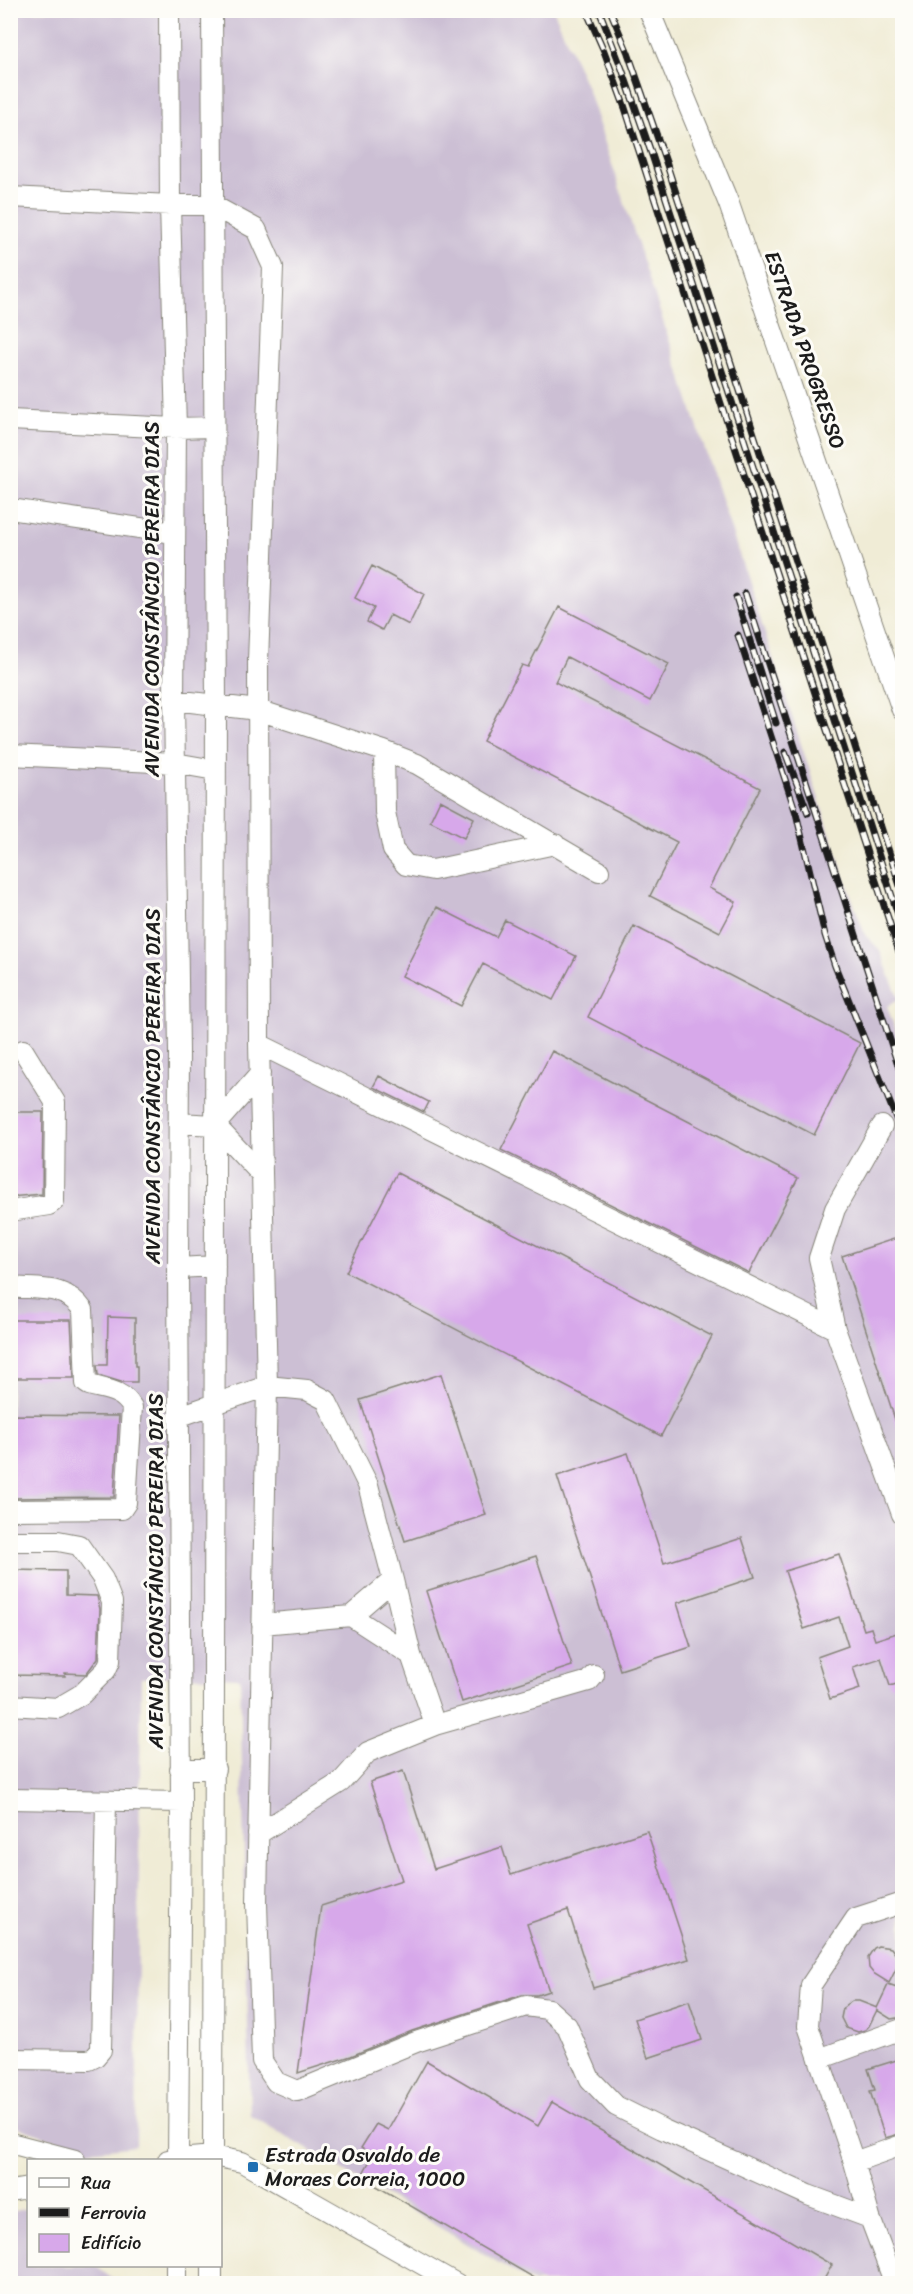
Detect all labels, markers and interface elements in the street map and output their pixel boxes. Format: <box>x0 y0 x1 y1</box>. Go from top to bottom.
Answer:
street label: ESTRADA PROGRESSO <box>753 246 857 454</box>
street label: AVENIDA CONSTÂNCIO PEREIRA DIAS <box>133 421 171 778</box>
street label: AVENIDA CONSTÂNCIO PEREIRA DIAS <box>134 908 172 1265</box>
street label: AVENIDA CONSTÂNCIO PEREIRA DIAS <box>137 1393 175 1750</box>
place label: Estrada Osvaldo de Moraes Correia, 1000 <box>265 2136 465 2198</box>
legend <box>27 2159 222 2267</box>
marker: Estrada Osvaldo de Moraes Correia, 1000 <box>246 2160 260 2174</box>
text: Rua <box>81 2167 112 2199</box>
text: Ferrovia <box>81 2197 146 2229</box>
text: Edifício <box>81 2227 141 2259</box>

